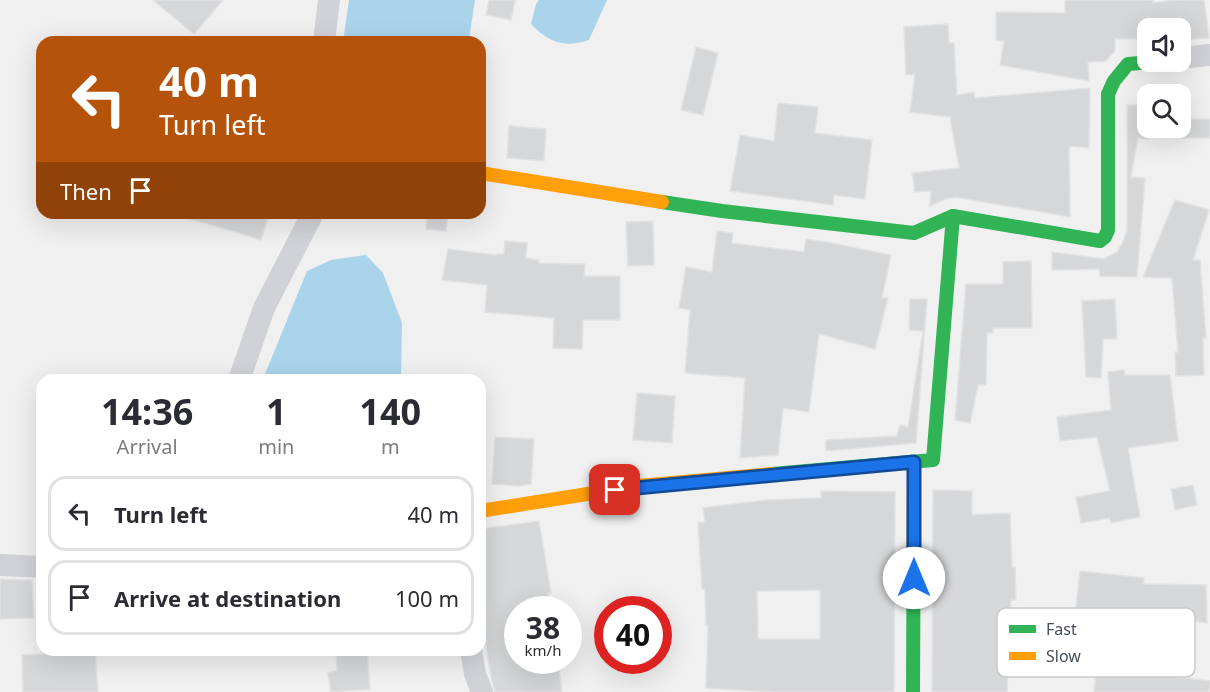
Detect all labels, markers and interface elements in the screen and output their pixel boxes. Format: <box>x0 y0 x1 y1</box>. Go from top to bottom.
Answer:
map controls <box>1137 18 1191 138</box>
button: sound <box>1137 18 1191 72</box>
text: 40 m <box>159 52 259 109</box>
icon: left <box>60 60 138 138</box>
button: search <box>1137 84 1191 138</box>
text: Turn left <box>159 106 265 143</box>
icon: arrive <box>124 174 157 207</box>
text: Then <box>60 176 112 206</box>
text: 14:36 <box>101 387 193 436</box>
text: 1 <box>266 387 287 436</box>
text: 140 <box>359 387 421 436</box>
text: Arrival <box>117 433 178 460</box>
text: min <box>258 433 294 460</box>
text: m <box>381 433 400 460</box>
pin <box>589 464 640 515</box>
icon: arrive <box>598 473 631 506</box>
icon: left <box>63 497 96 530</box>
text: Turn left <box>114 499 208 529</box>
text: 40 m <box>408 499 459 529</box>
position arrow <box>882 546 946 610</box>
icon: arrive <box>63 581 96 614</box>
text: Arrive at destination <box>114 583 341 613</box>
text: 100 m <box>395 583 459 613</box>
speed limit sign: 40 <box>594 596 672 674</box>
text: 38 <box>526 607 560 648</box>
legend <box>997 608 1195 677</box>
text: Fast <box>1046 618 1077 640</box>
text: km/h <box>525 640 561 660</box>
text: Slow <box>1046 645 1081 667</box>

